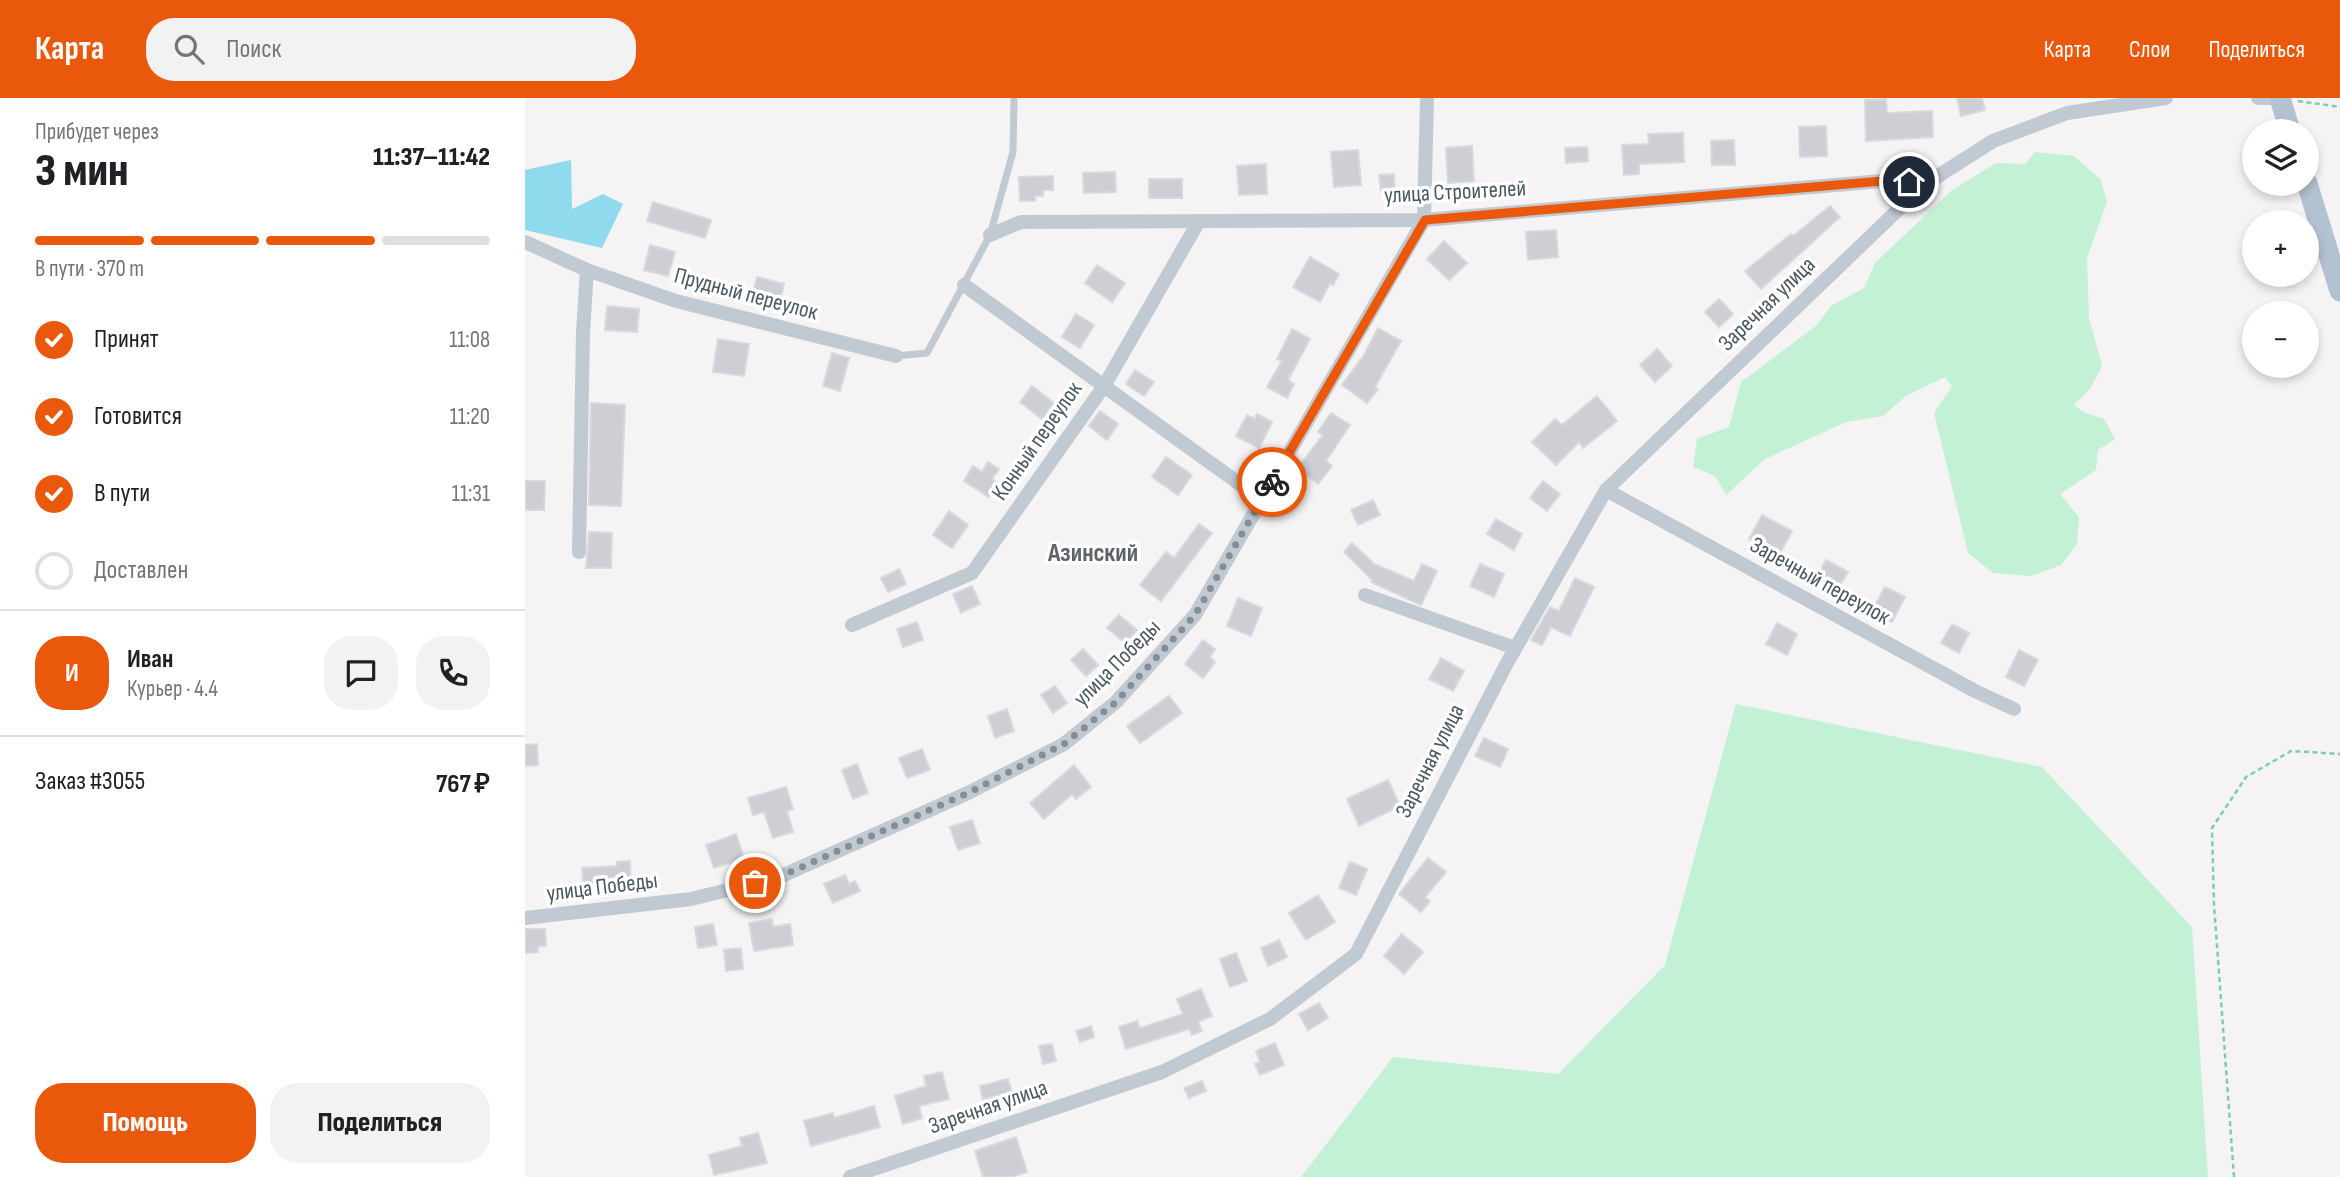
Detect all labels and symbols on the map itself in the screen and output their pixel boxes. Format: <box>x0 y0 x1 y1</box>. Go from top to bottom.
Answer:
pin <box>1879 152 1939 212</box>
street label: улица Строителей <box>1383 174 1527 210</box>
street label: Заречная улица <box>1713 251 1821 357</box>
street label: Прудный переулок <box>671 261 821 327</box>
street label: Конный переулок <box>986 376 1088 506</box>
courier <box>1237 447 1307 517</box>
street label: Заречный переулок <box>1745 531 1895 631</box>
district label: Азинский <box>1047 538 1138 569</box>
street label: улица Победы <box>1068 614 1166 712</box>
street label: Заречная улица <box>1389 699 1471 823</box>
pin <box>725 853 785 913</box>
street label: улица Победы <box>545 866 659 908</box>
street label: Заречная улица <box>925 1074 1051 1140</box>

